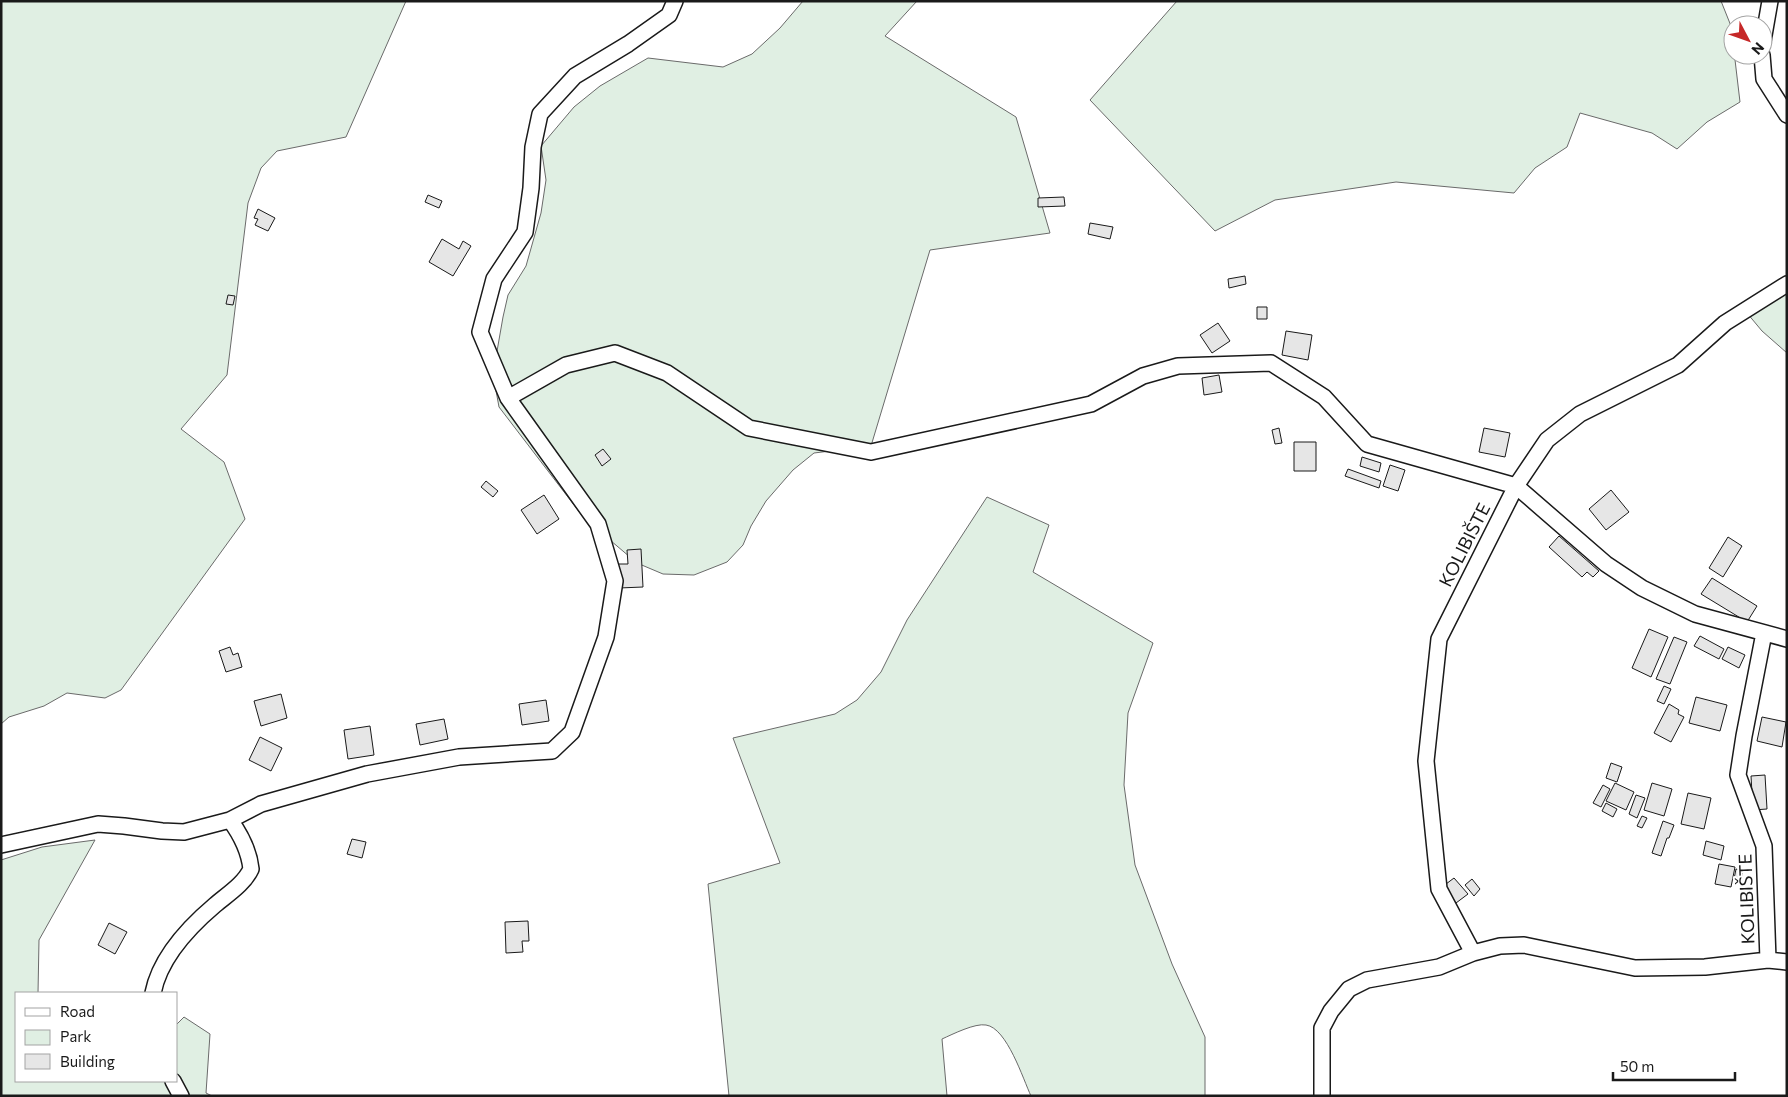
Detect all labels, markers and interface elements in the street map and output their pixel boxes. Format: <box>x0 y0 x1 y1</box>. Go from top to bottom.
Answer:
north arrow <box>1723 15 1773 65</box>
text: N <box>1748 39 1768 58</box>
street label: KOLIBIŠTE <box>1434 499 1494 590</box>
street label: KOLIBIŠTE <box>1733 853 1759 945</box>
legend <box>15 992 178 1082</box>
text: Road <box>60 1002 95 1020</box>
text: Park <box>60 1027 91 1045</box>
scale bar <box>1613 1050 1736 1082</box>
text: Building <box>60 1052 115 1070</box>
text: 50 m <box>1620 1057 1654 1075</box>

